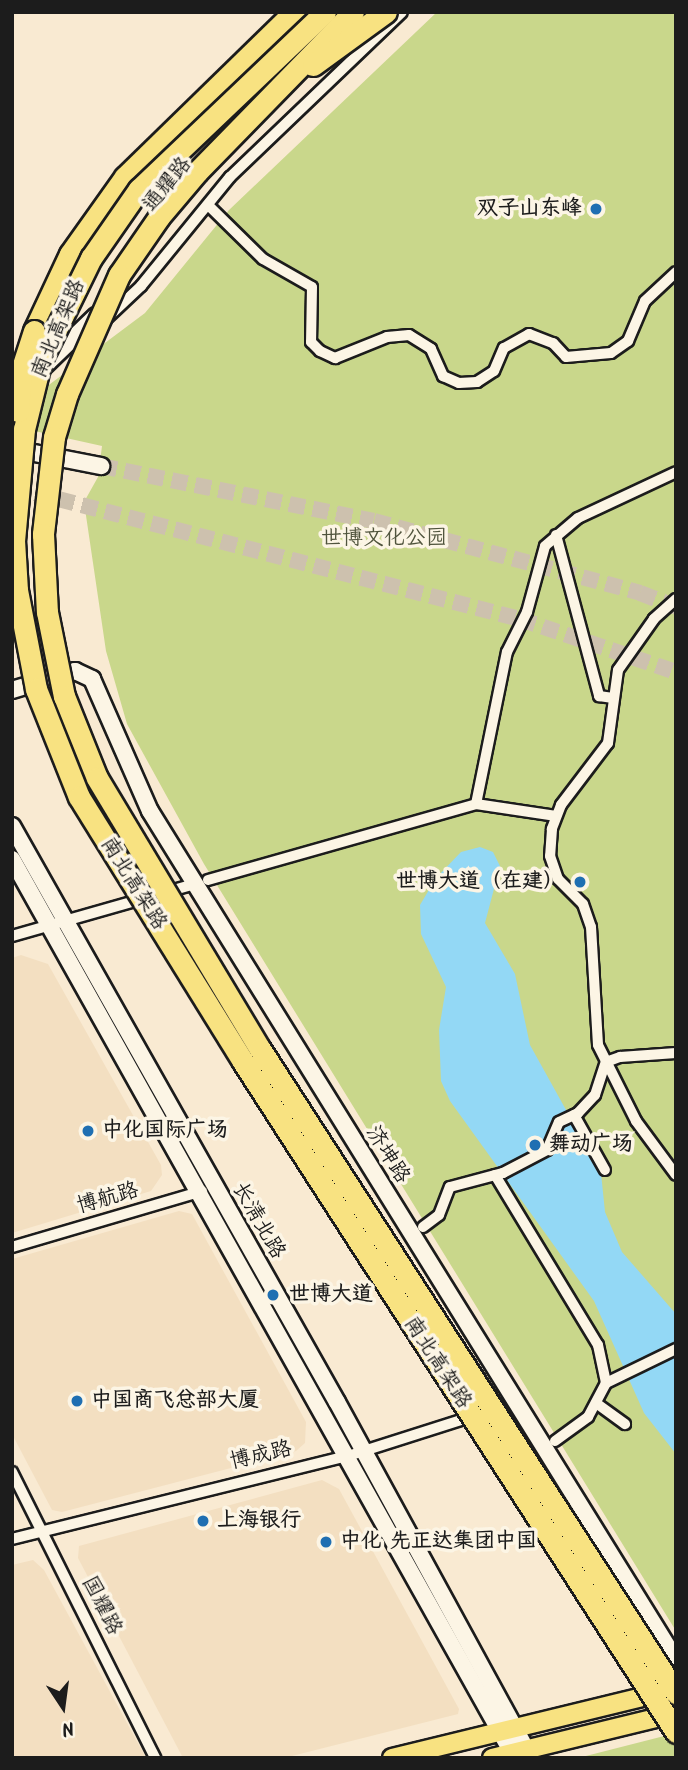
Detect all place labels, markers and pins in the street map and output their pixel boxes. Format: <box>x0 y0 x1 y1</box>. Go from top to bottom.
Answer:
place label: 双子山东峰 <box>477 196 582 222</box>
marker: 双子山东峰 <box>588 201 604 217</box>
place label: 世博大道（在建） <box>396 869 564 895</box>
marker: 世博大道（在建） <box>570 872 590 892</box>
place label: 中化国际广场 <box>102 1118 228 1144</box>
marker: 中化国际广场 <box>80 1123 96 1139</box>
place label: 舞动广场 <box>549 1132 633 1158</box>
marker: 舞动广场 <box>527 1137 543 1153</box>
place label: 世博大道 <box>289 1282 373 1308</box>
marker: 世博大道 <box>263 1285 283 1305</box>
place label: 中国商飞总部大厦 <box>91 1388 259 1414</box>
marker: 中国商飞总部大厦 <box>69 1393 85 1409</box>
place label: 上海银行 <box>217 1508 301 1534</box>
marker: 上海银行 <box>195 1513 211 1529</box>
place label: 中化 先正达集团中国 <box>340 1529 537 1555</box>
marker: 中化 先正达集团中国 <box>318 1534 334 1550</box>

